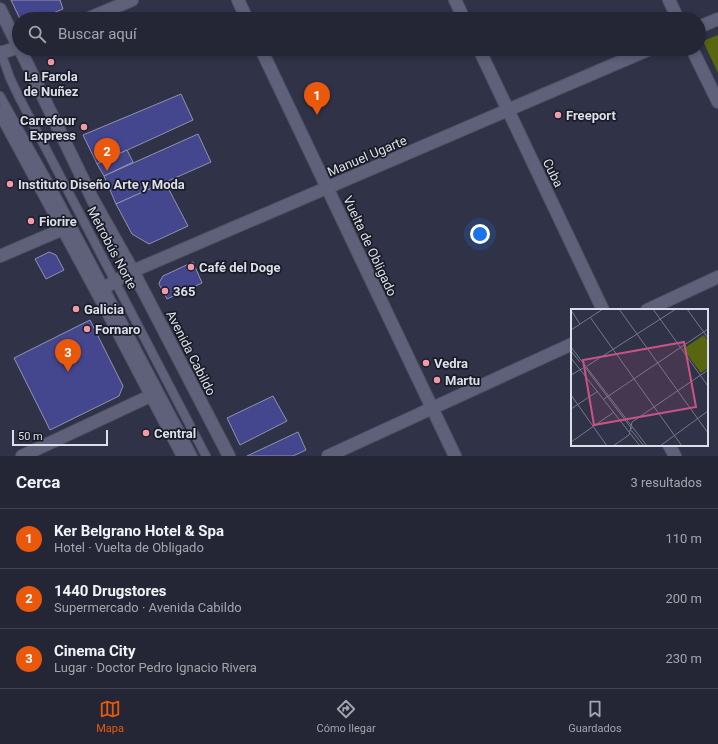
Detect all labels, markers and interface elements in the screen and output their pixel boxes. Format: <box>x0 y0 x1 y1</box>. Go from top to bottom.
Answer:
search box <box>12 12 706 56</box>
icon: search <box>26 23 48 45</box>
text: Buscar aquí <box>58 25 137 43</box>
marker: La Farola de Nuñez <box>46 57 56 67</box>
place label: La Farola de Nuñez <box>24 69 79 99</box>
pin: 1 <box>304 82 330 115</box>
place label: Freeport <box>566 108 616 123</box>
marker: Freeport <box>553 110 563 120</box>
place label: Carrefour Express <box>20 113 76 143</box>
marker: Carrefour Express <box>79 122 89 132</box>
street label: Manuel Ugarte <box>325 133 409 179</box>
pin: 2 <box>94 138 120 171</box>
street label: Cuba <box>540 156 566 190</box>
place label: Instituto Diseño Arte y Moda <box>18 177 185 192</box>
marker: Instituto Diseño Arte y Moda <box>5 179 15 189</box>
street label: Vuelta de Obligado <box>340 193 400 299</box>
street label: Metrobús Norte <box>84 204 140 292</box>
place label: Fiorire <box>39 214 77 229</box>
marker: Fiorire <box>26 216 36 226</box>
your location <box>470 224 490 244</box>
place label: Café del Doge <box>199 260 280 275</box>
marker: Café del Doge <box>186 262 196 272</box>
place label: 365 <box>173 284 195 299</box>
marker: 365 <box>160 286 170 296</box>
place label: Galicia <box>84 302 124 317</box>
marker: Galicia <box>71 304 81 314</box>
street label: Avenida Cabildo <box>163 308 219 398</box>
inset map <box>571 309 708 446</box>
place label: Fornaro <box>95 322 140 337</box>
marker: Fornaro <box>82 324 92 334</box>
pin: 3 <box>55 339 81 372</box>
place label: Vedra <box>434 356 468 371</box>
marker: Vedra <box>421 358 431 368</box>
place label: Martu <box>445 373 480 388</box>
marker: Martu <box>432 375 442 385</box>
place label: Central <box>154 426 196 441</box>
scale bar <box>12 428 108 447</box>
marker: Central <box>141 428 151 438</box>
text: 50 m <box>18 430 43 443</box>
text: Cerca <box>16 472 60 492</box>
text: 3 resultados <box>630 475 702 490</box>
text: Ker Belgrano Hotel & Spa <box>54 522 224 540</box>
text: 1 <box>25 531 33 546</box>
text: 110 m <box>665 531 702 546</box>
text: Hotel · Vuelta de Obligado <box>54 540 204 555</box>
text: 1440 Drugstores <box>54 582 167 600</box>
text: 2 <box>25 591 33 606</box>
text: 200 m <box>665 591 702 606</box>
text: Supermercado · Avenida Cabildo <box>54 600 242 615</box>
text: Cinema City <box>54 642 135 660</box>
text: 3 <box>25 651 33 666</box>
text: 230 m <box>665 651 702 666</box>
text: Lugar · Doctor Pedro Ignacio Rivera <box>54 660 257 675</box>
tab: Mapa <box>96 698 124 735</box>
tab: Cómo llegar <box>317 698 376 735</box>
tab: Guardados <box>568 698 622 735</box>

